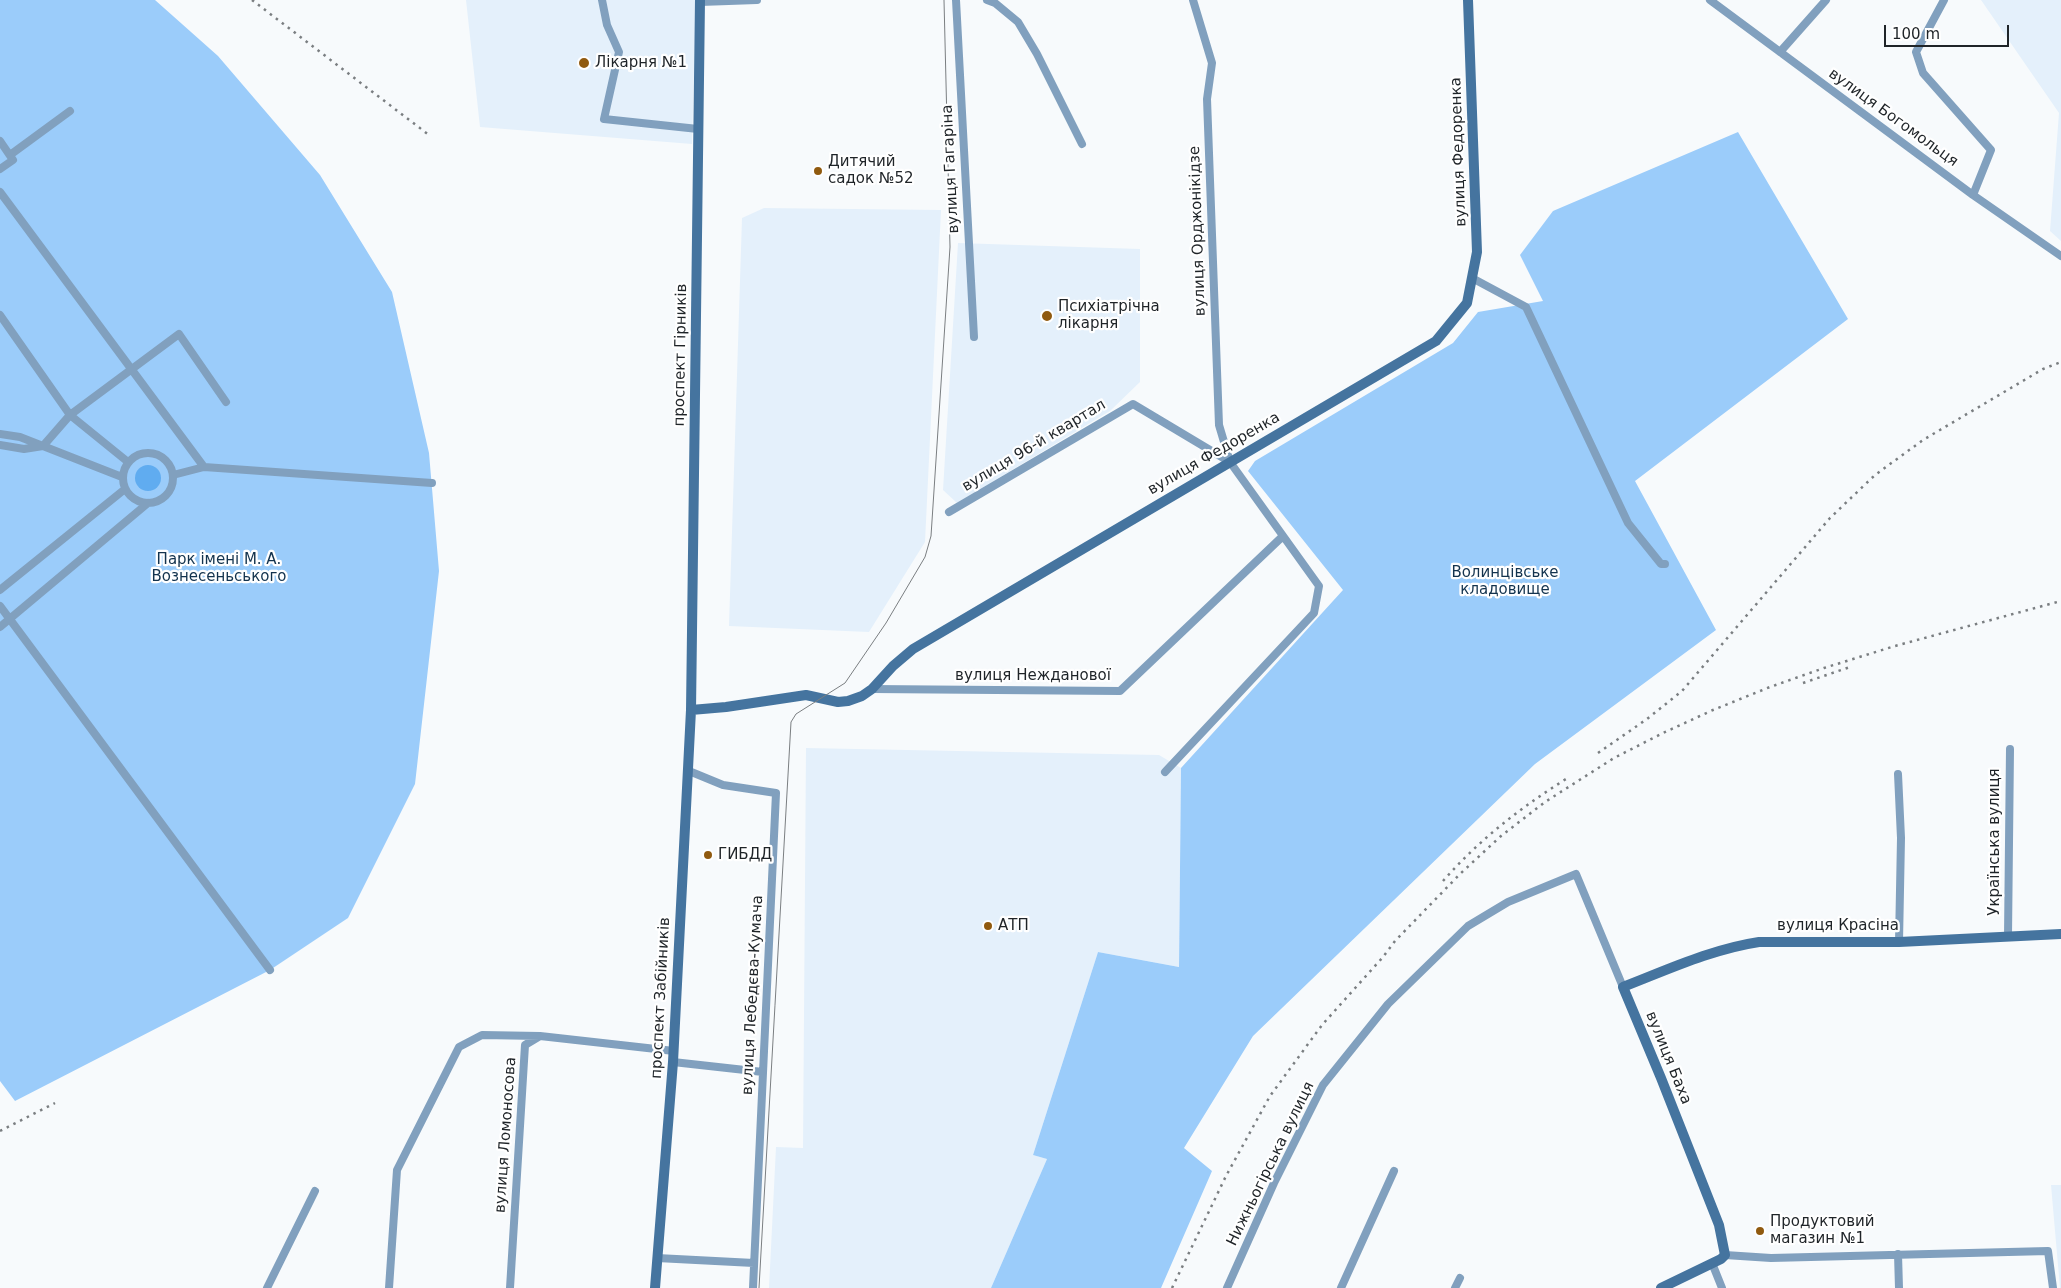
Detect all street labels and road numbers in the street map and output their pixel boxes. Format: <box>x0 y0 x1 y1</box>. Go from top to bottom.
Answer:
street label: вулиця Богомольця <box>1825 65 1961 171</box>
street label: вулиця Федоренка <box>1447 77 1471 227</box>
street label: вулиця Гагаріна <box>939 104 963 234</box>
street label: вулиця Орджонікідзе <box>1186 146 1210 316</box>
street label: проспект Гірників <box>671 283 691 427</box>
street label: вулиця 96-й квартал <box>959 396 1109 496</box>
street label: вулиця Федоренка <box>1145 409 1283 499</box>
street label: вулиця Нежданової <box>955 667 1111 685</box>
street label: Українська вулиця <box>1986 768 2004 916</box>
street label: вулиця Лебедєва-Кумача <box>739 895 767 1095</box>
street label: проспект Забійників <box>648 917 674 1079</box>
street label: вулиця Красіна <box>1777 917 1899 935</box>
street label: вулиця Баха <box>1641 1009 1695 1107</box>
street label: вулиця Ломоносова <box>492 1056 520 1214</box>
street label: Нижньогірська вулиця <box>1223 1079 1319 1249</box>

